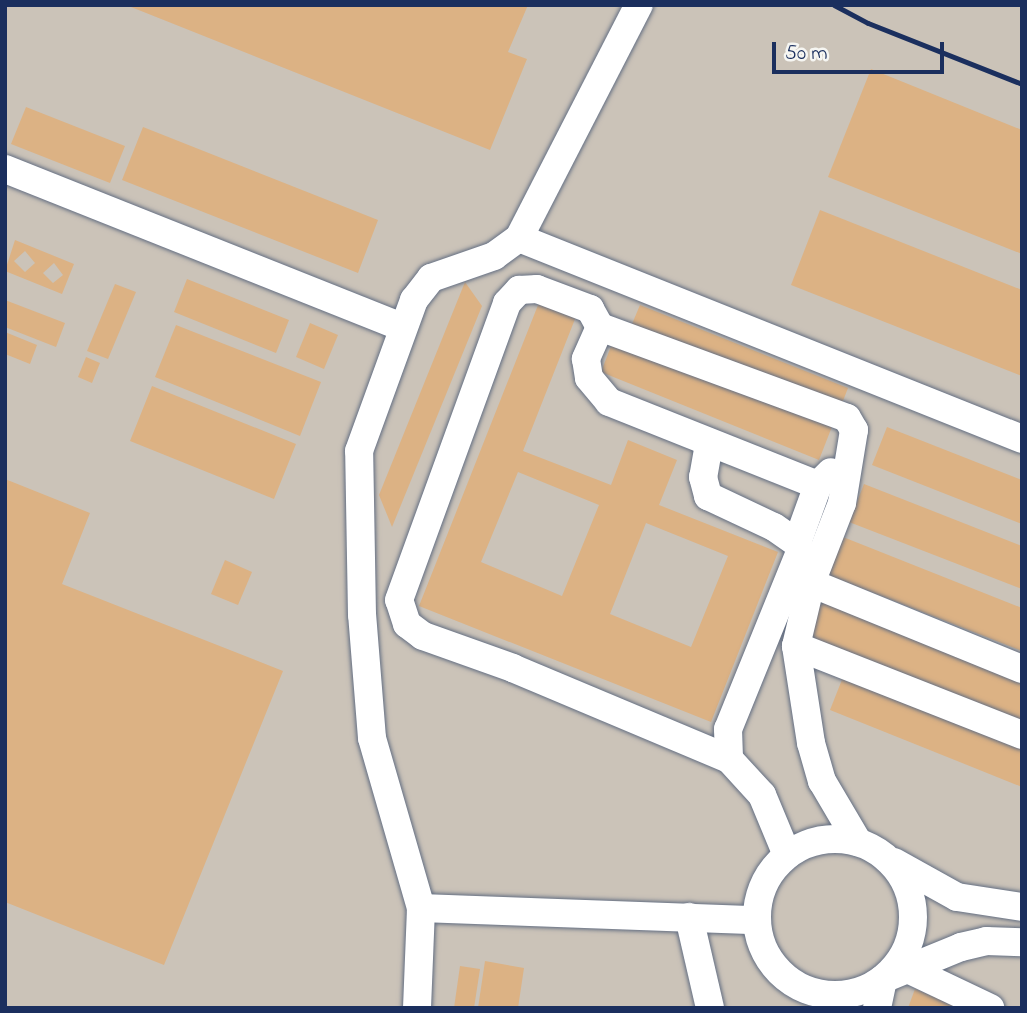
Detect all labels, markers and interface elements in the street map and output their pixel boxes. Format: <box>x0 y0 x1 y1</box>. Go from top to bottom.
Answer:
scale bar <box>775 28 946 72</box>
text: 50 m <box>785 39 828 69</box>

